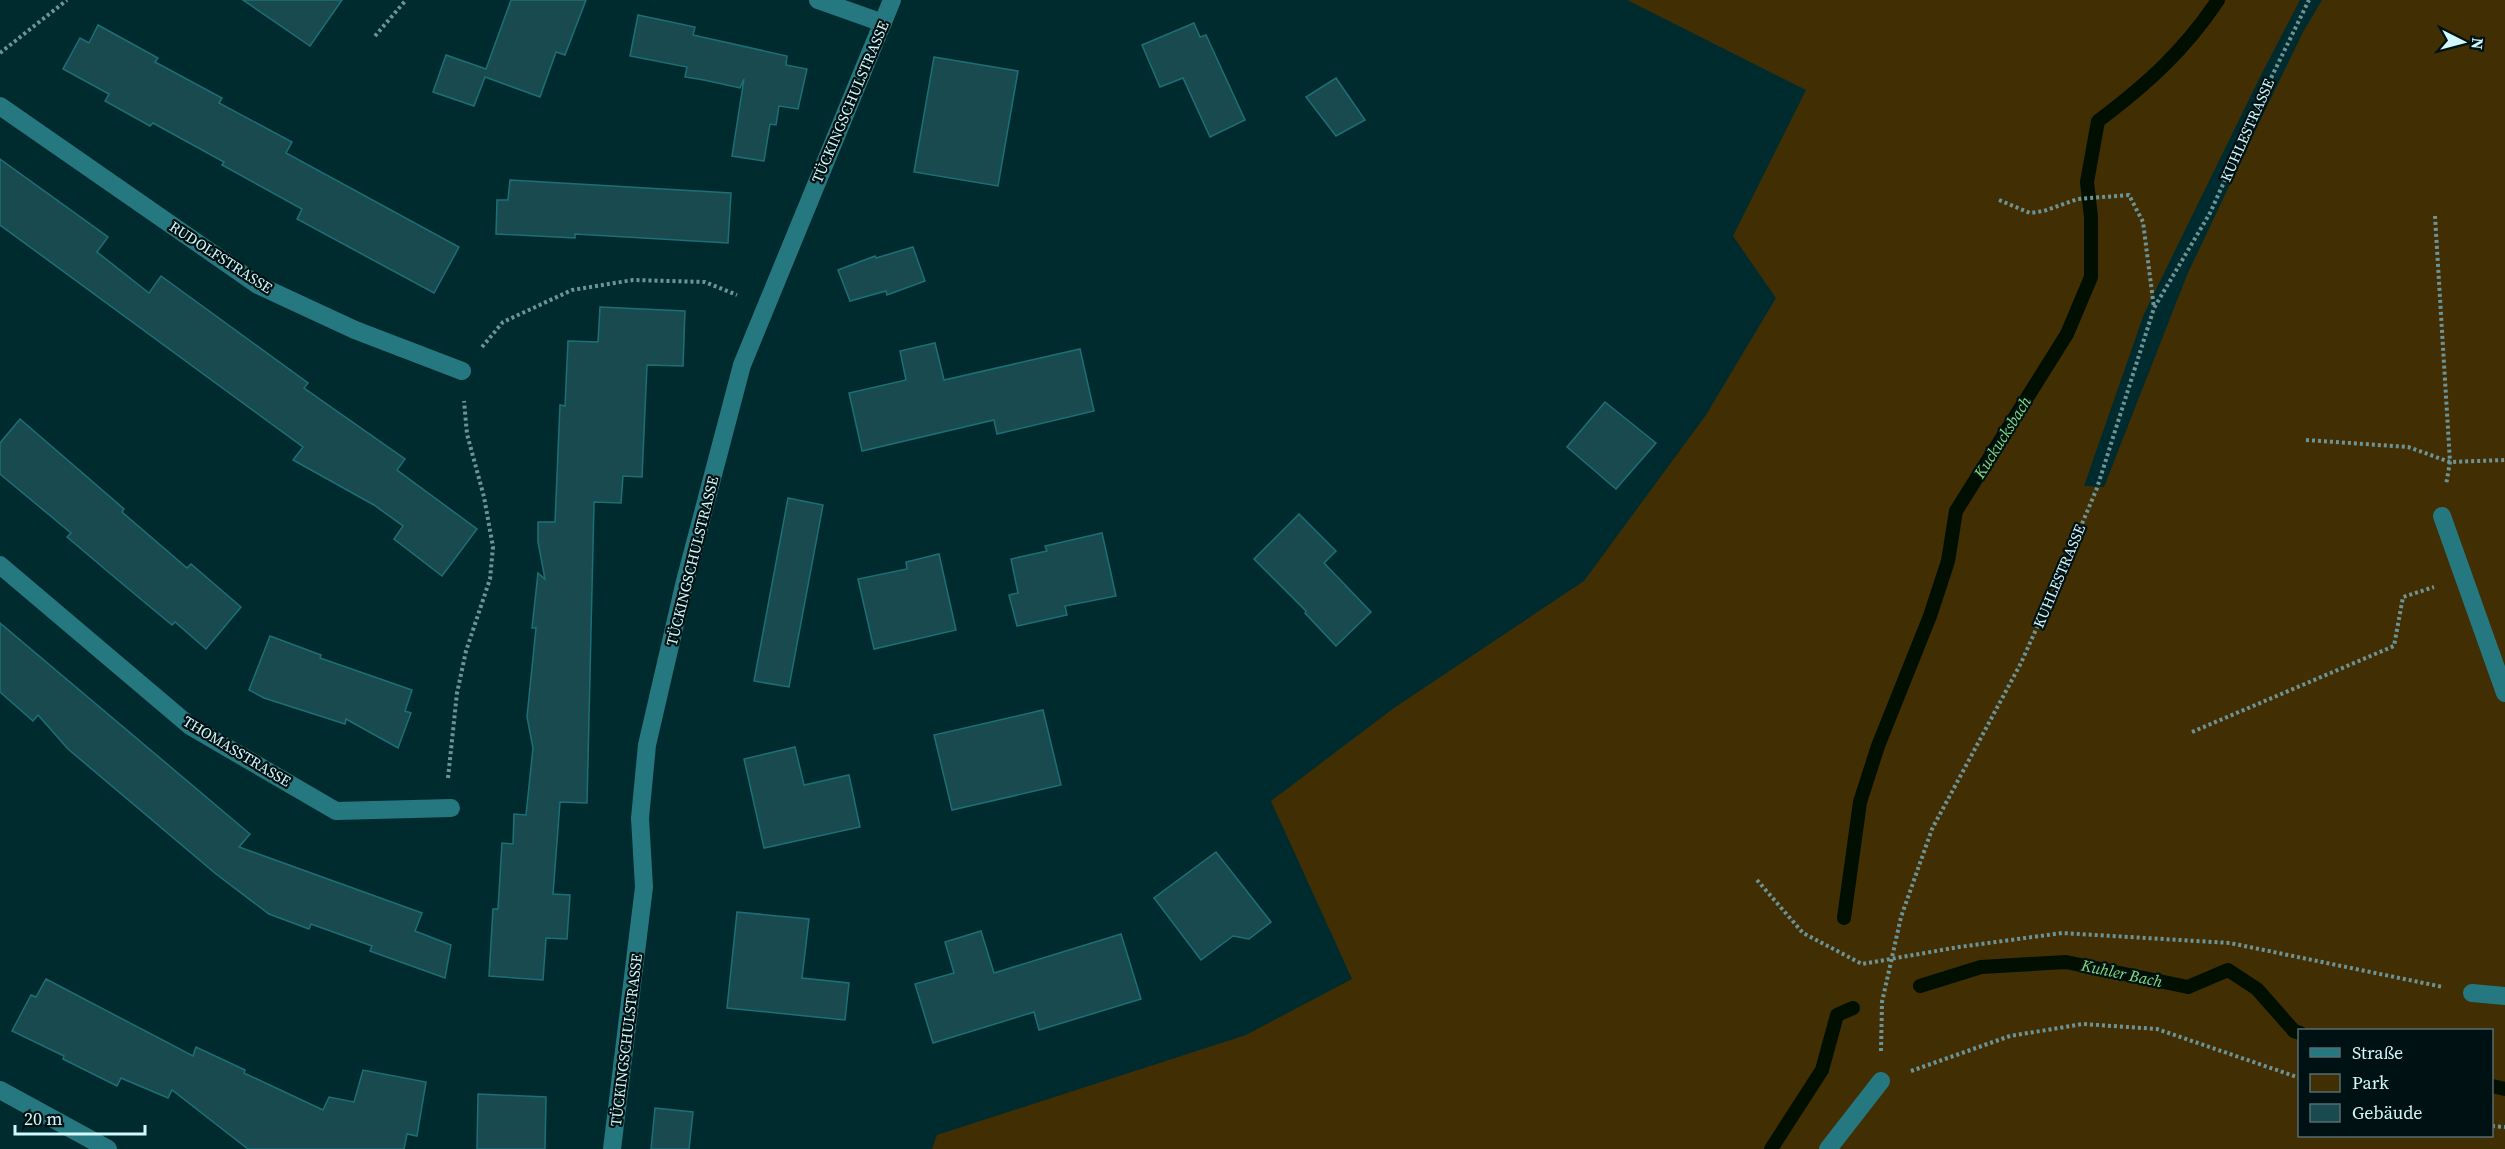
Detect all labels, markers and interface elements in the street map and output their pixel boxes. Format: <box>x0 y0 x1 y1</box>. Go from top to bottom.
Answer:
north arrow <box>2433 12 2493 72</box>
street label: TÜCKINGSCHULSTRASSE <box>806 18 894 186</box>
text: N <box>2466 37 2489 51</box>
street label: KUHLESTRASSE <box>2215 75 2279 185</box>
street label: RUDOLFSTRASSE <box>165 216 277 298</box>
water label: Kuckucksbach <box>1968 392 2036 483</box>
street label: TÜCKINGSCHULSTRASSE <box>661 474 723 648</box>
street label: KUHLESTRASSE <box>2028 521 2090 631</box>
street label: THOMASSTRASSE <box>179 710 295 792</box>
street label: TÜCKINGSCHULSTRASSE <box>605 952 647 1128</box>
water label: Kuhler Bach <box>2079 953 2165 992</box>
legend <box>2298 1029 2493 1137</box>
text: Straße <box>2352 1040 2403 1065</box>
text: Park <box>2352 1070 2389 1095</box>
scale bar <box>15 1098 146 1136</box>
text: Gebäude <box>2352 1100 2423 1125</box>
text: 20 m <box>24 1106 62 1131</box>

